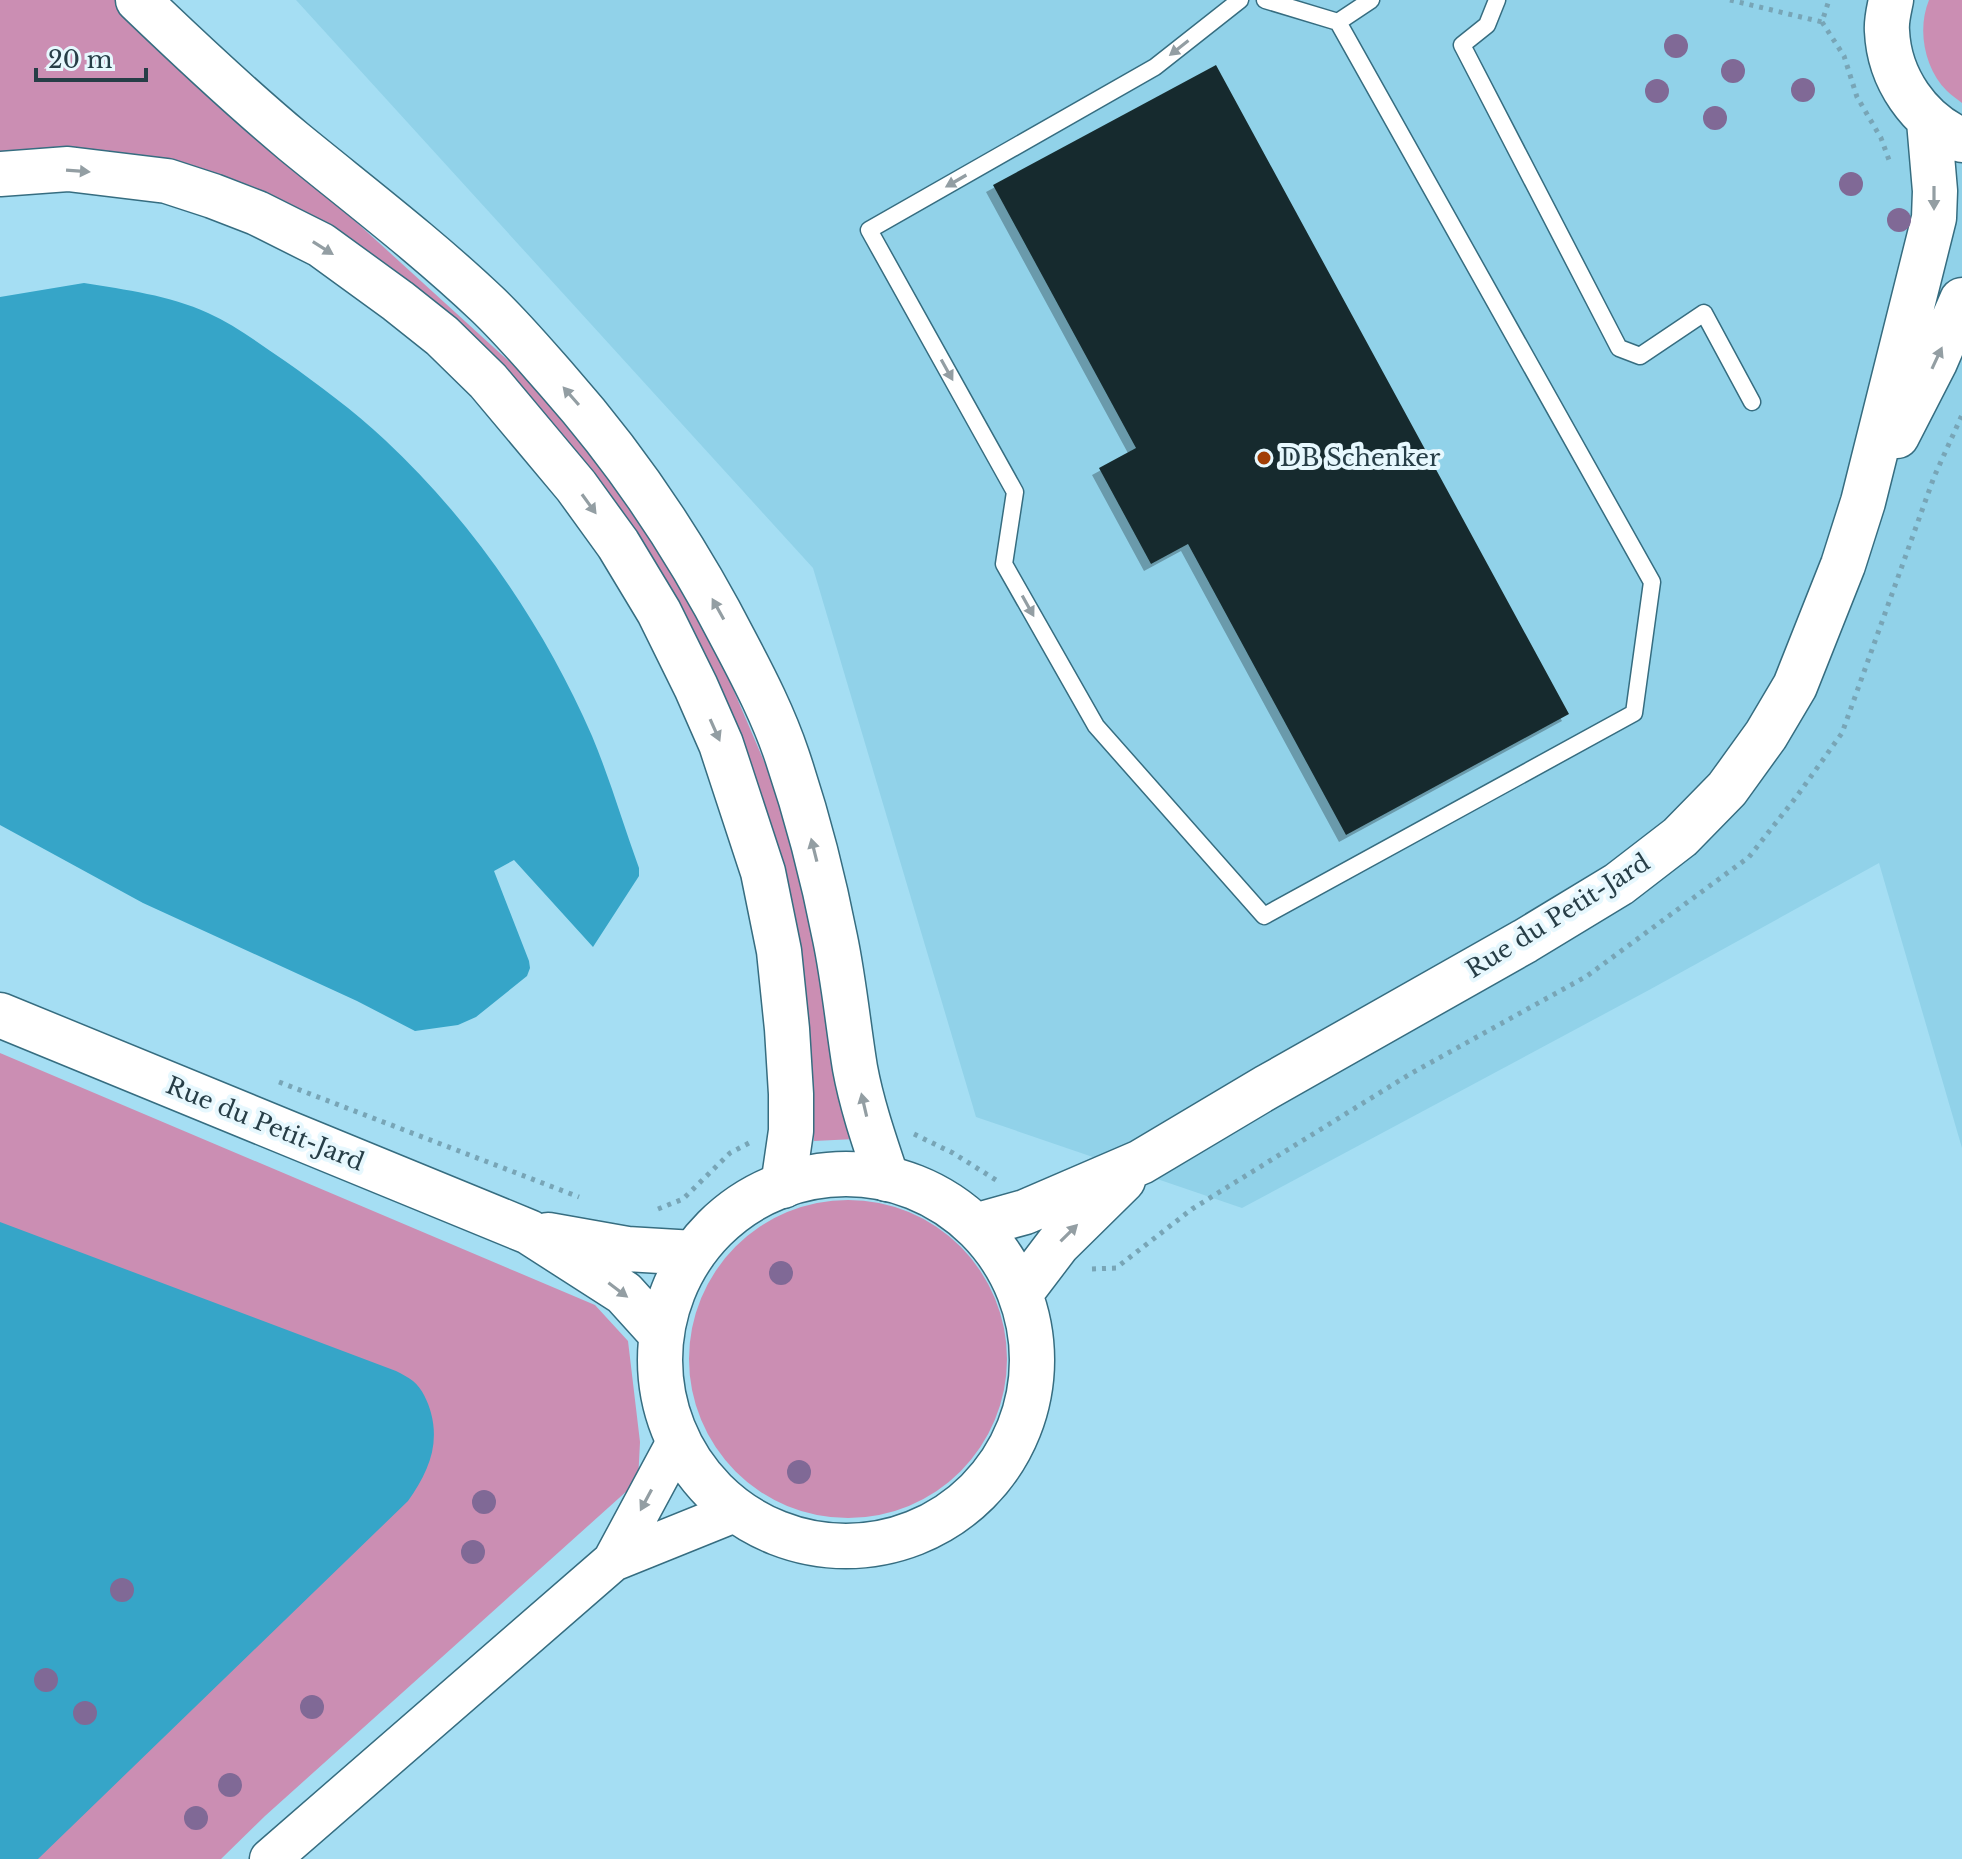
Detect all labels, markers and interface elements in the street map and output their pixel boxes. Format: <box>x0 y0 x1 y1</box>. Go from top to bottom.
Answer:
scale bar <box>36 32 146 82</box>
one-way arrow <box>1169 40 1189 56</box>
text: 20 m <box>48 45 113 74</box>
one-way arrow <box>66 165 91 178</box>
one-way arrow <box>945 174 967 188</box>
one-way arrow <box>1928 186 1940 211</box>
one-way arrow <box>312 240 334 254</box>
one-way arrow <box>1930 346 1943 369</box>
one-way arrow <box>940 359 954 382</box>
one-way arrow <box>563 386 580 406</box>
place label: DB Schenker <box>1280 443 1441 472</box>
marker: DB Schenker <box>1255 449 1273 467</box>
one-way arrow <box>581 493 597 515</box>
one-way arrow <box>1021 594 1035 617</box>
one-way arrow <box>711 598 725 621</box>
one-way arrow <box>709 719 722 742</box>
one-way arrow <box>807 837 820 862</box>
street label: Rue du Petit-Jard <box>1461 847 1655 984</box>
street label: Rue du Petit-Jard <box>162 1071 369 1177</box>
one-way arrow <box>857 1092 870 1117</box>
one-way arrow <box>1059 1224 1078 1243</box>
one-way arrow <box>608 1282 628 1298</box>
one-way arrow <box>639 1489 652 1512</box>

